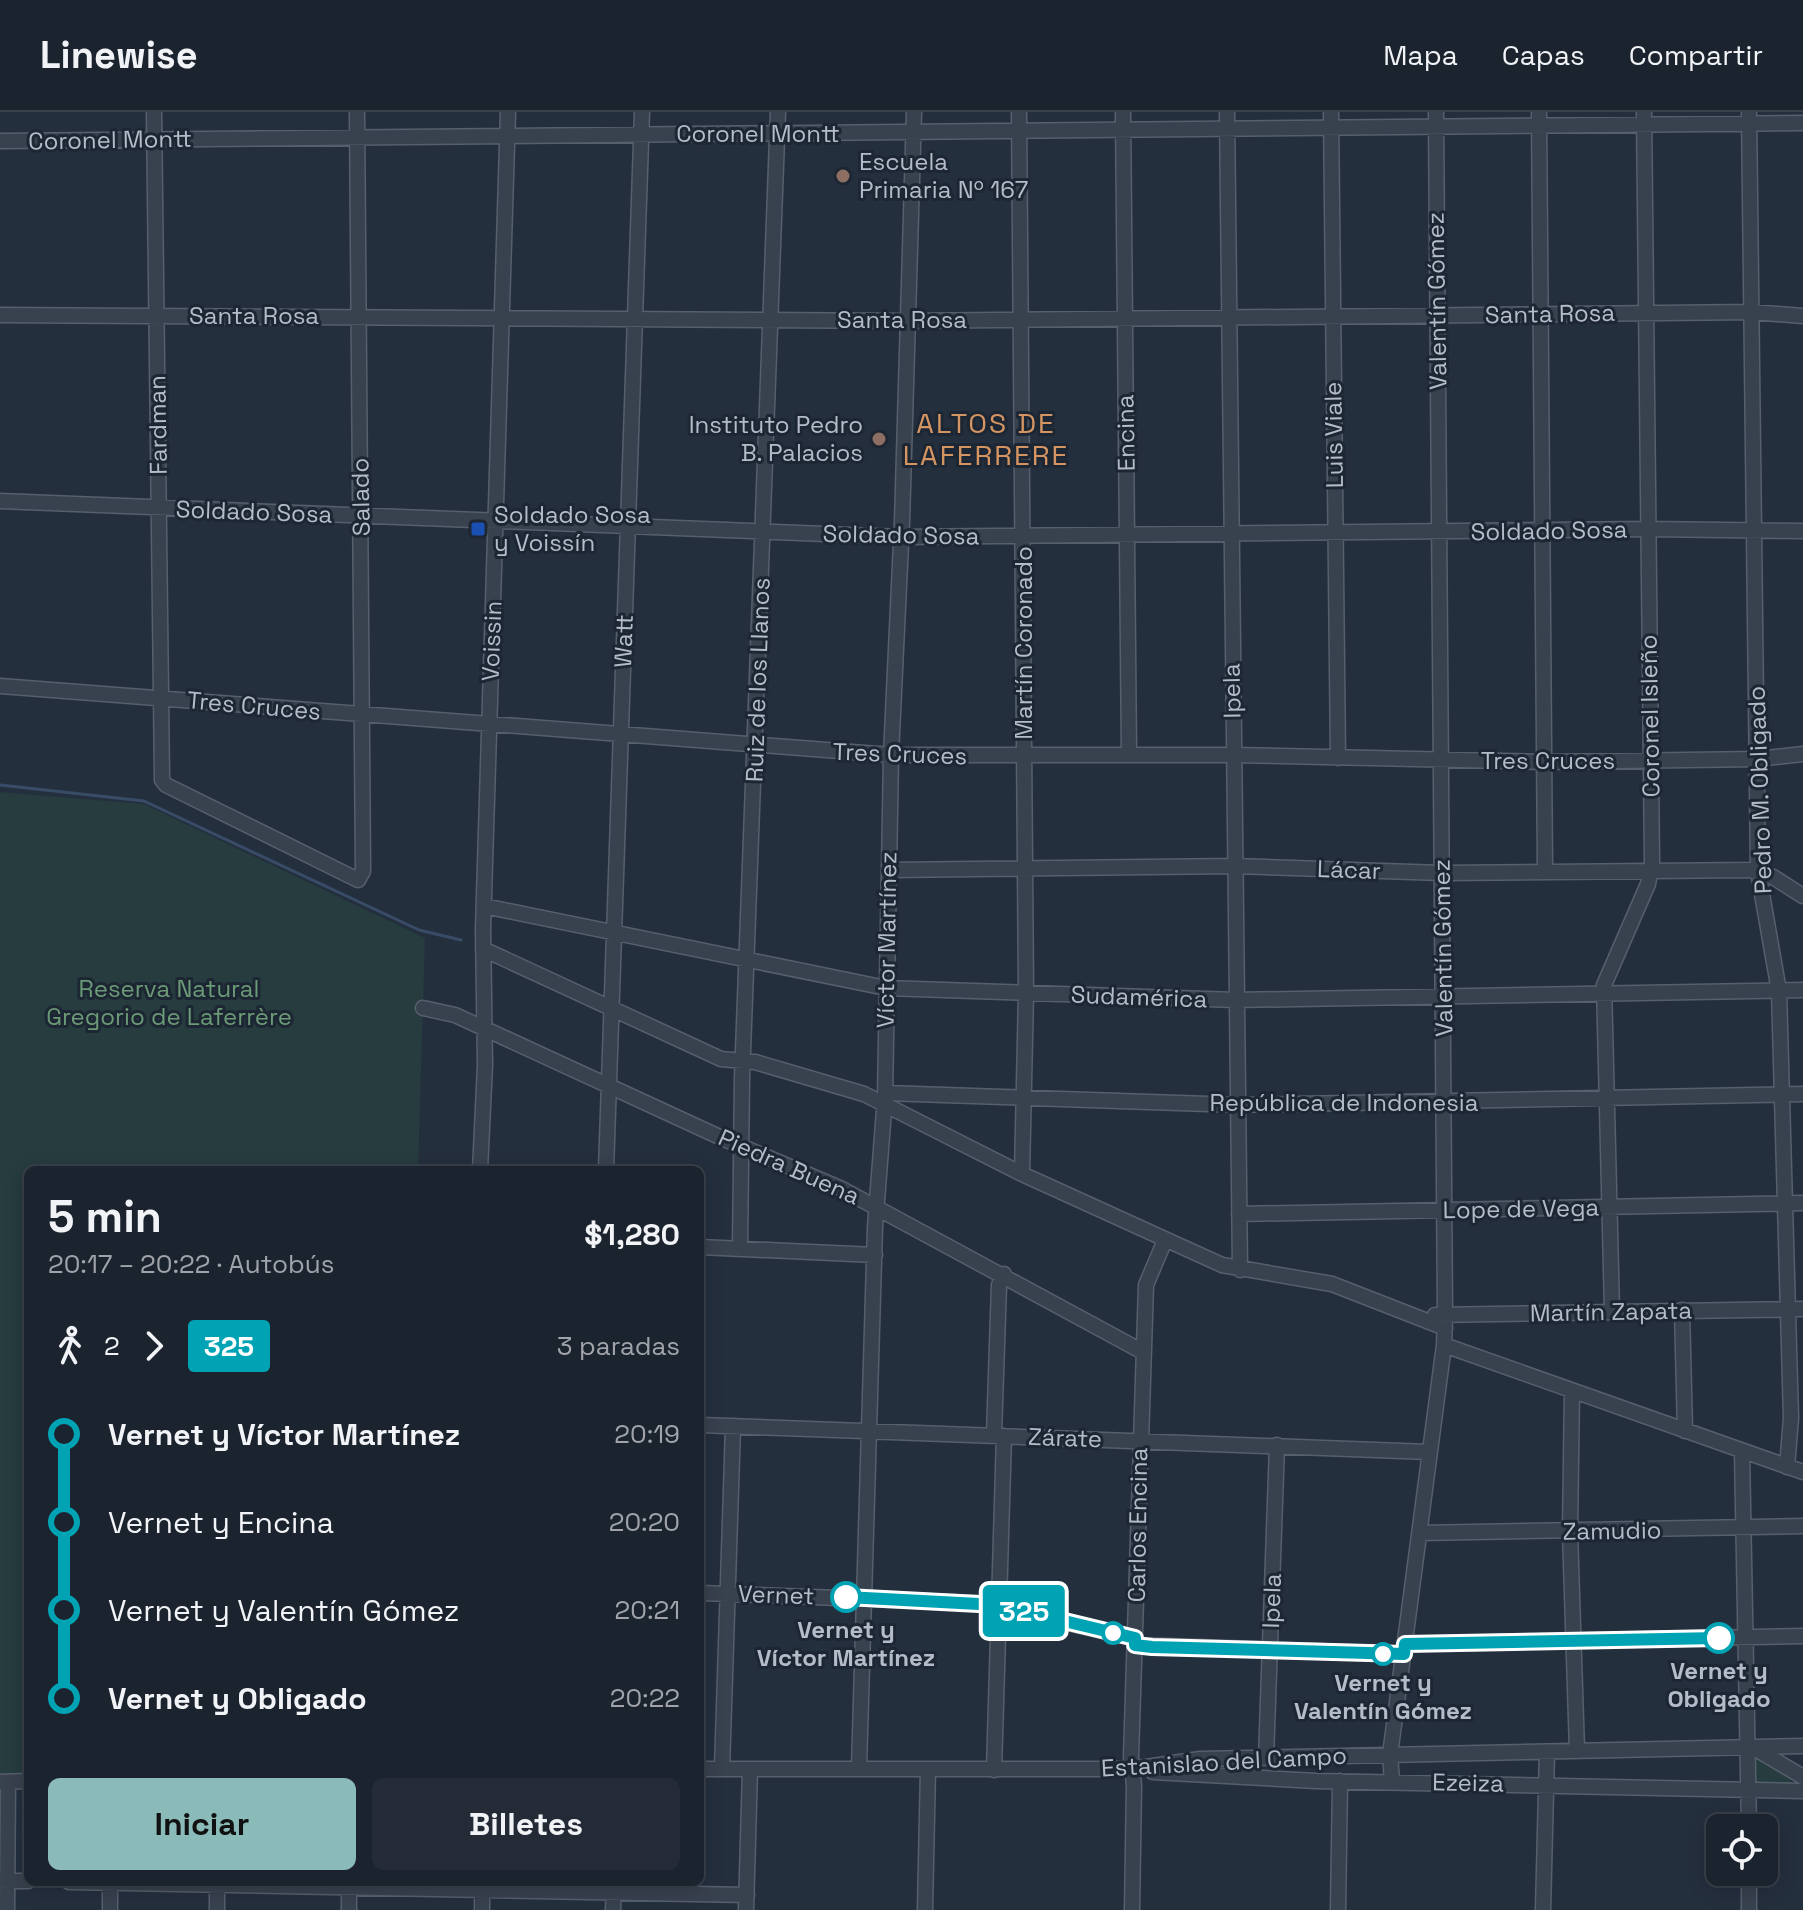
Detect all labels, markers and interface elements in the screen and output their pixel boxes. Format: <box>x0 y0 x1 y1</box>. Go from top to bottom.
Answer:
text: Linewise <box>40 31 198 79</box>
text: Mapa <box>1383 37 1458 73</box>
text: Capas <box>1502 37 1585 73</box>
text: Compartir <box>1629 37 1763 73</box>
street label: Coronel Montt <box>676 118 840 149</box>
street label: Coronel Montt <box>28 123 192 156</box>
place label: Escuela Primaria Nº 167 <box>859 146 1028 205</box>
marker: Escuela Primaria Nº 167 <box>834 167 852 185</box>
street label: Valentín Gómez <box>1419 212 1454 390</box>
street label: Santa Rosa <box>1485 297 1616 330</box>
street label: Santa Rosa <box>189 300 319 331</box>
street label: Santa Rosa <box>837 304 967 335</box>
street label: Fardman <box>141 375 174 475</box>
street label: Luis Viale <box>1317 381 1350 489</box>
street label: Encina <box>1109 394 1142 472</box>
district label: ALTOS DE LAFERRERE <box>903 405 1069 473</box>
place label: Instituto Pedro B. Palacios <box>689 409 863 468</box>
marker: Instituto Pedro B. Palacios <box>870 430 888 448</box>
street label: Salado <box>344 458 377 536</box>
street label: Soldado Sosa <box>175 493 333 530</box>
place label: Soldado Sosa y Voissín <box>494 499 651 558</box>
street label: Soldado Sosa <box>1470 514 1628 547</box>
street label: Soldado Sosa <box>822 518 980 551</box>
marker: Soldado Sosa y Voissín <box>469 520 487 538</box>
street label: Martín Coronado <box>1008 546 1039 740</box>
street label: Ruiz de los Llanos <box>738 577 777 783</box>
street label: Voissin <box>475 600 508 682</box>
street label: Watt <box>607 614 640 668</box>
street label: Coronel Isleño <box>1633 634 1666 798</box>
street label: Ipela <box>1216 663 1247 719</box>
street label: Tres Cruces <box>186 684 322 727</box>
street label: Pedro M. Obligado <box>1740 686 1779 894</box>
street label: Tres Cruces <box>832 736 968 771</box>
street label: Tres Cruces <box>1481 745 1615 776</box>
street label: Víctor Martínez <box>869 851 904 1029</box>
street label: Lácar <box>1317 853 1381 886</box>
street label: Valentín Gómez <box>1425 859 1460 1037</box>
park label: Reserva Natural Gregorio de Laferrère <box>46 973 292 1032</box>
street label: Sudamérica <box>1070 979 1208 1014</box>
street label: República de Indonesia <box>1210 1087 1479 1118</box>
street label: Piedra Buena <box>714 1121 865 1212</box>
text: 5 min <box>48 1189 162 1245</box>
street label: Lope de Vega <box>1442 1192 1600 1225</box>
text: $1,280 <box>584 1215 680 1254</box>
text: 20:17 – 20:22 · Autobús <box>48 1247 334 1281</box>
street label: Martín Zapata <box>1530 1295 1693 1328</box>
icon: walk <box>48 1324 92 1368</box>
icon: forward <box>132 1324 176 1368</box>
text: 325 <box>204 1328 254 1364</box>
text: 2 <box>104 1329 120 1363</box>
text: 3 paradas <box>557 1329 680 1363</box>
text: Vernet y Víctor Martínez <box>108 1415 460 1454</box>
text: 20:19 <box>614 1417 680 1451</box>
street label: Zárate <box>1027 1421 1103 1454</box>
street label: Carlos Encina <box>1121 1447 1154 1603</box>
text: Vernet y Encina <box>108 1503 334 1542</box>
text: 20:20 <box>609 1505 680 1539</box>
street label: Zamudio <box>1562 1514 1662 1547</box>
street label: Ipela <box>1255 1573 1288 1629</box>
street label: Vernet <box>737 1578 815 1611</box>
marker: Vernet y Víctor Martínez <box>831 1582 861 1612</box>
line badge: 325 <box>978 1585 1070 1637</box>
text: Vernet y Valentín Gómez <box>108 1591 459 1630</box>
text: 20:21 <box>615 1593 680 1627</box>
text: 325 <box>999 1593 1049 1629</box>
place label: Vernet y Víctor Martínez <box>757 1614 935 1673</box>
unlabelled marker <box>1102 1622 1124 1644</box>
marker: Vernet y Obligado <box>1704 1623 1734 1653</box>
marker: Vernet y Valentín Gómez <box>1372 1643 1394 1665</box>
place label: Vernet y Obligado <box>1667 1655 1771 1714</box>
place label: Vernet y Valentín Gómez <box>1294 1667 1472 1726</box>
text: Vernet y Obligado <box>108 1679 367 1718</box>
text: 20:22 <box>610 1681 680 1715</box>
street label: Estanislao del Campo <box>1100 1740 1348 1783</box>
street label: Ezeiza <box>1432 1766 1504 1799</box>
button: Iniciar <box>48 1778 356 1870</box>
button: Billetes <box>372 1778 680 1870</box>
map controls <box>1706 1814 1778 1886</box>
button: locate <box>1706 1814 1778 1886</box>

